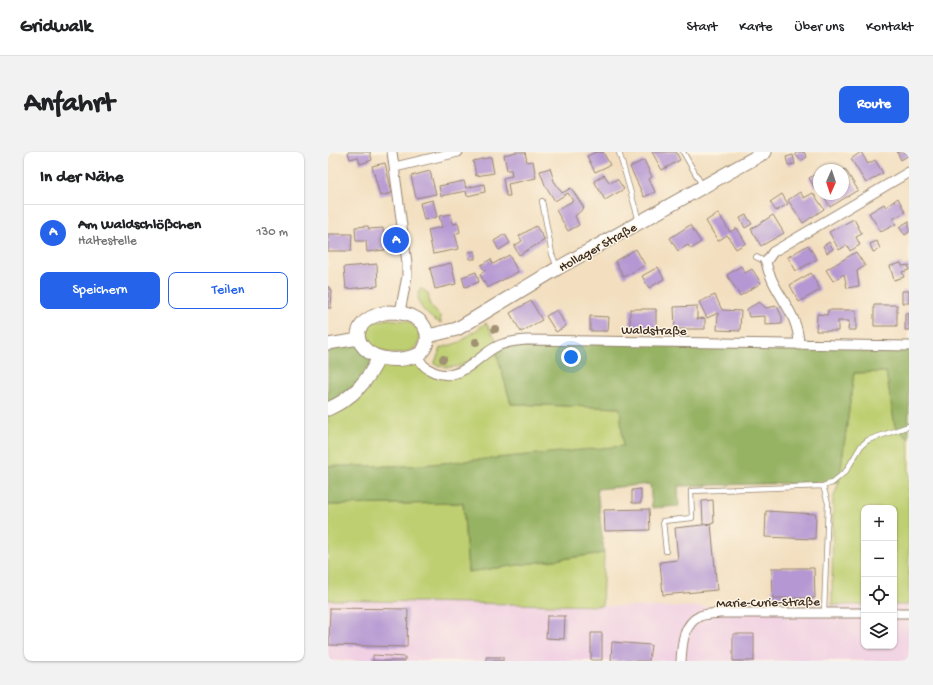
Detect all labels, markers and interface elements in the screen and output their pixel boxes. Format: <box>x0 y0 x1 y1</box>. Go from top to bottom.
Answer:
text: Gridwalk <box>20 16 92 39</box>
text: Start <box>687 19 717 36</box>
text: Karte <box>739 19 773 36</box>
text: Über uns <box>795 19 844 36</box>
text: Kontakt <box>866 19 913 36</box>
button: Route <box>839 86 909 123</box>
text: Anfahrt <box>24 88 114 121</box>
north arrow <box>813 164 849 200</box>
text: In der Nähe <box>40 168 123 188</box>
text: Am Waldschlößchen <box>78 216 201 234</box>
street label: Hollager Straße <box>557 220 640 276</box>
text: A <box>49 225 57 240</box>
text: 130 m <box>256 225 288 240</box>
pin: A <box>383 225 409 255</box>
text: Haltestelle <box>78 234 137 249</box>
button: Speichern <box>40 272 160 309</box>
button: Teilen <box>168 272 288 309</box>
street label: Waldstraße <box>621 323 687 340</box>
your location <box>561 347 581 367</box>
map controls <box>861 505 897 649</box>
button: + <box>861 505 897 541</box>
button: − <box>861 541 897 577</box>
button: locate <box>861 577 897 613</box>
street label: Marie-Curie-Straße <box>716 595 820 612</box>
button: layers <box>861 613 897 649</box>

